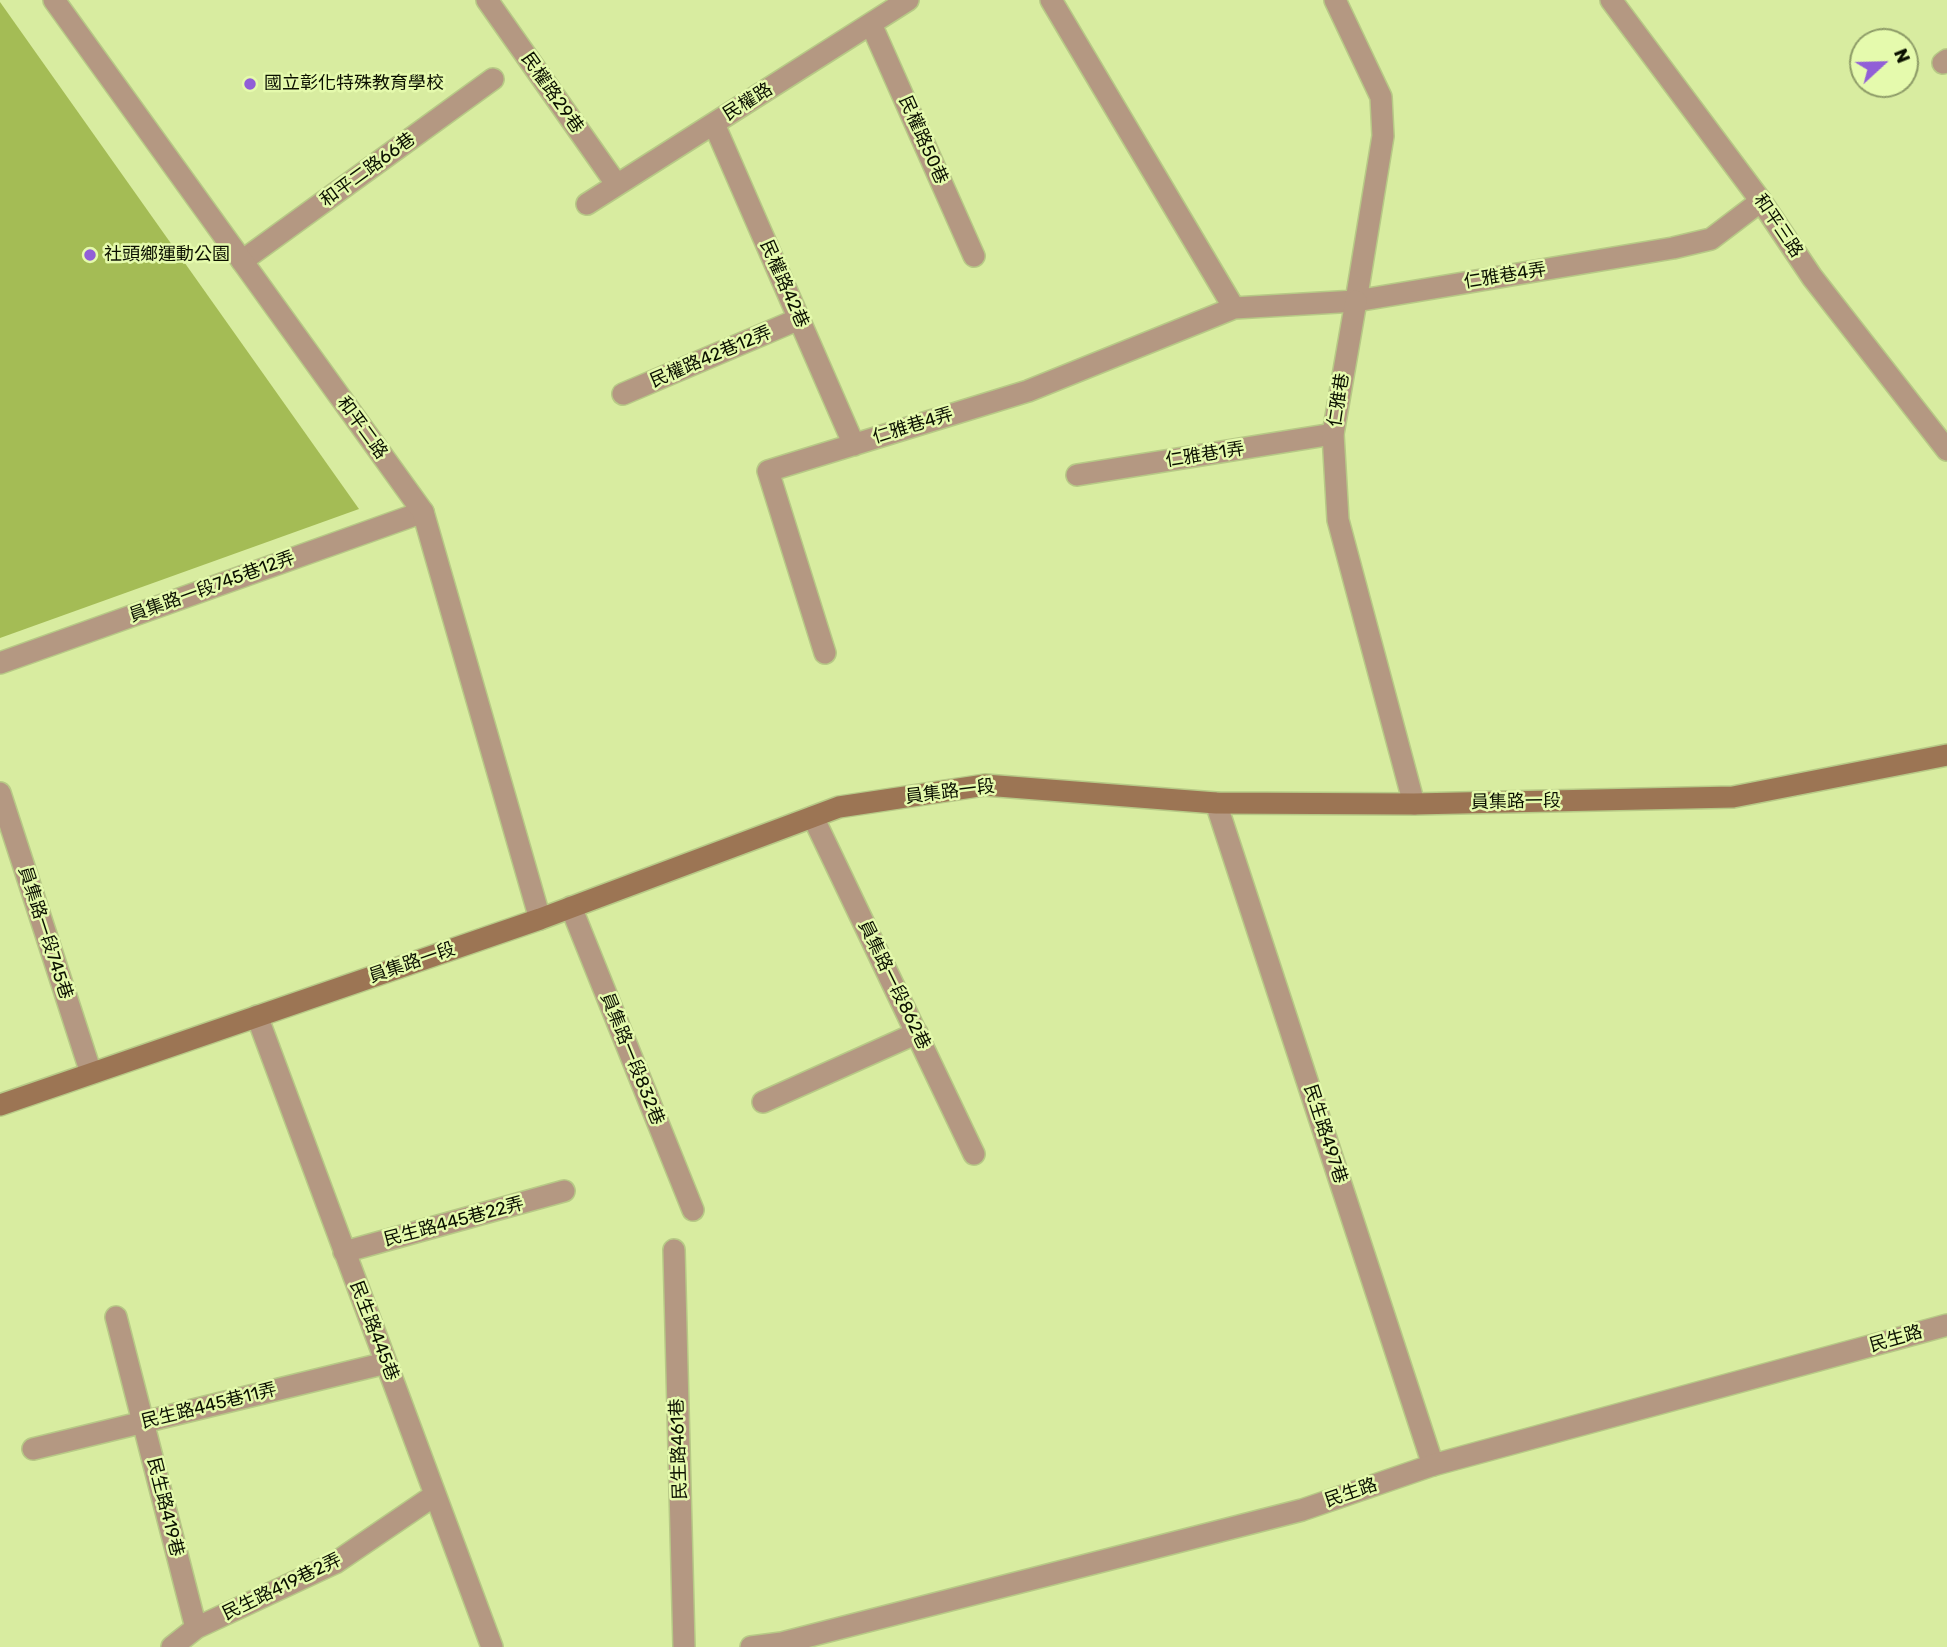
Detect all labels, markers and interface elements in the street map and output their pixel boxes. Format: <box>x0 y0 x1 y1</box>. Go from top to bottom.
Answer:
north arrow <box>1849 28 1919 98</box>
text: N <box>1889 45 1915 66</box>
street label: 民權路29巷 <box>516 49 588 137</box>
place label: 國立彰化特殊教育學校 <box>264 73 444 95</box>
marker: 國立彰化特殊教育學校 <box>242 76 258 92</box>
street label: 民權路 <box>719 79 777 125</box>
street label: 民權路50巷 <box>894 93 952 187</box>
street label: 和平二路66巷 <box>316 128 420 212</box>
street label: 和平三路 <box>1749 190 1807 262</box>
street label: 民權路42巷 <box>755 237 813 331</box>
place label: 社頭鄉運動公園 <box>104 244 230 266</box>
marker: 社頭鄉運動公園 <box>82 247 98 263</box>
street label: 仁雅巷4弄 <box>1462 259 1548 293</box>
street label: 民權路42巷12弄 <box>647 322 775 392</box>
street label: 仁雅巷 <box>1324 372 1354 428</box>
street label: 和平二路 <box>332 393 392 463</box>
street label: 仁雅巷4弄 <box>870 404 956 448</box>
street label: 仁雅巷1弄 <box>1164 438 1246 472</box>
street label: 員集路一段745巷12弄 <box>126 547 298 627</box>
street label: 員集路一段 <box>904 776 996 808</box>
street label: 員集路一段 <box>1471 790 1561 814</box>
street label: 員集路一段745巷 <box>13 864 77 1002</box>
street label: 員集路一段862巷 <box>853 917 935 1053</box>
street label: 員集路一段 <box>366 938 458 988</box>
street label: 員集路一段832巷 <box>596 990 668 1128</box>
street label: 民生路497巷 <box>1299 1082 1351 1186</box>
street label: 民生路445巷22弄 <box>382 1193 526 1251</box>
street label: 民生路445巷 <box>345 1278 403 1384</box>
street label: 民生路 <box>1867 1321 1925 1357</box>
street label: 民生路445巷11弄 <box>139 1379 279 1433</box>
street label: 民生路461巷 <box>666 1398 692 1500</box>
street label: 民生路419巷 <box>142 1455 188 1559</box>
street label: 民生路 <box>1322 1474 1380 1512</box>
street label: 民生路419巷2弄 <box>219 1549 345 1625</box>

